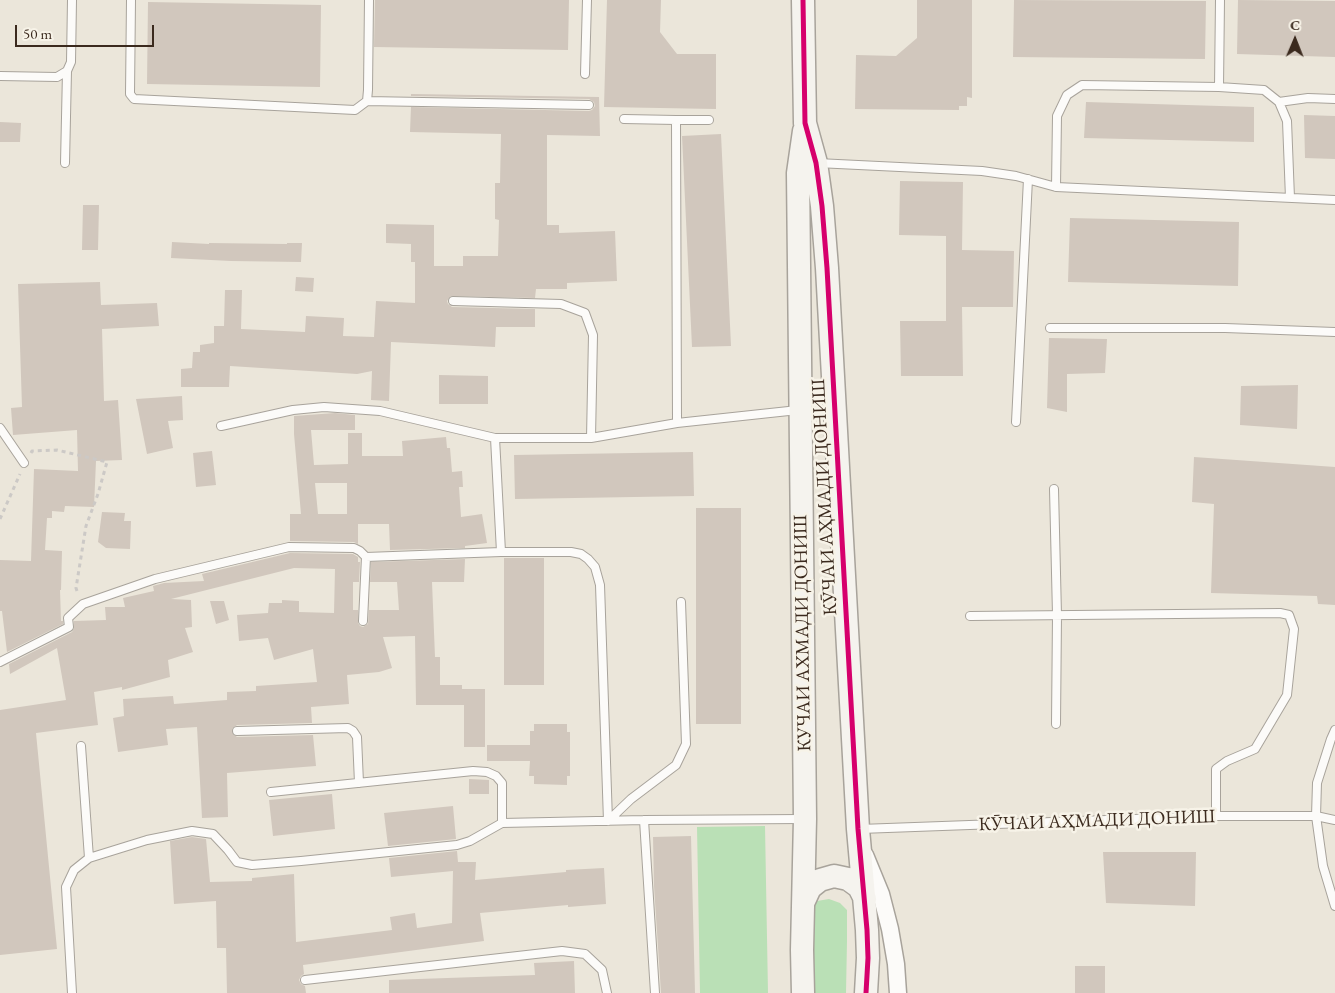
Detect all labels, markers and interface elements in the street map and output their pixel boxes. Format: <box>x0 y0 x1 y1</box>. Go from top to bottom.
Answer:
scale bar <box>18 15 156 47</box>
north arrow <box>1270 15 1320 65</box>
text: С <box>1290 16 1300 34</box>
text: 50 m <box>23 24 52 43</box>
street label: КӮЧАИ АҲМАДИ ДОНИШ <box>807 378 843 616</box>
street label: КУЧАИ АХМАДИ ДОНИШ <box>790 514 816 752</box>
street label: КӮЧАИ АҲМАДИ ДОНИШ <box>978 805 1216 837</box>

